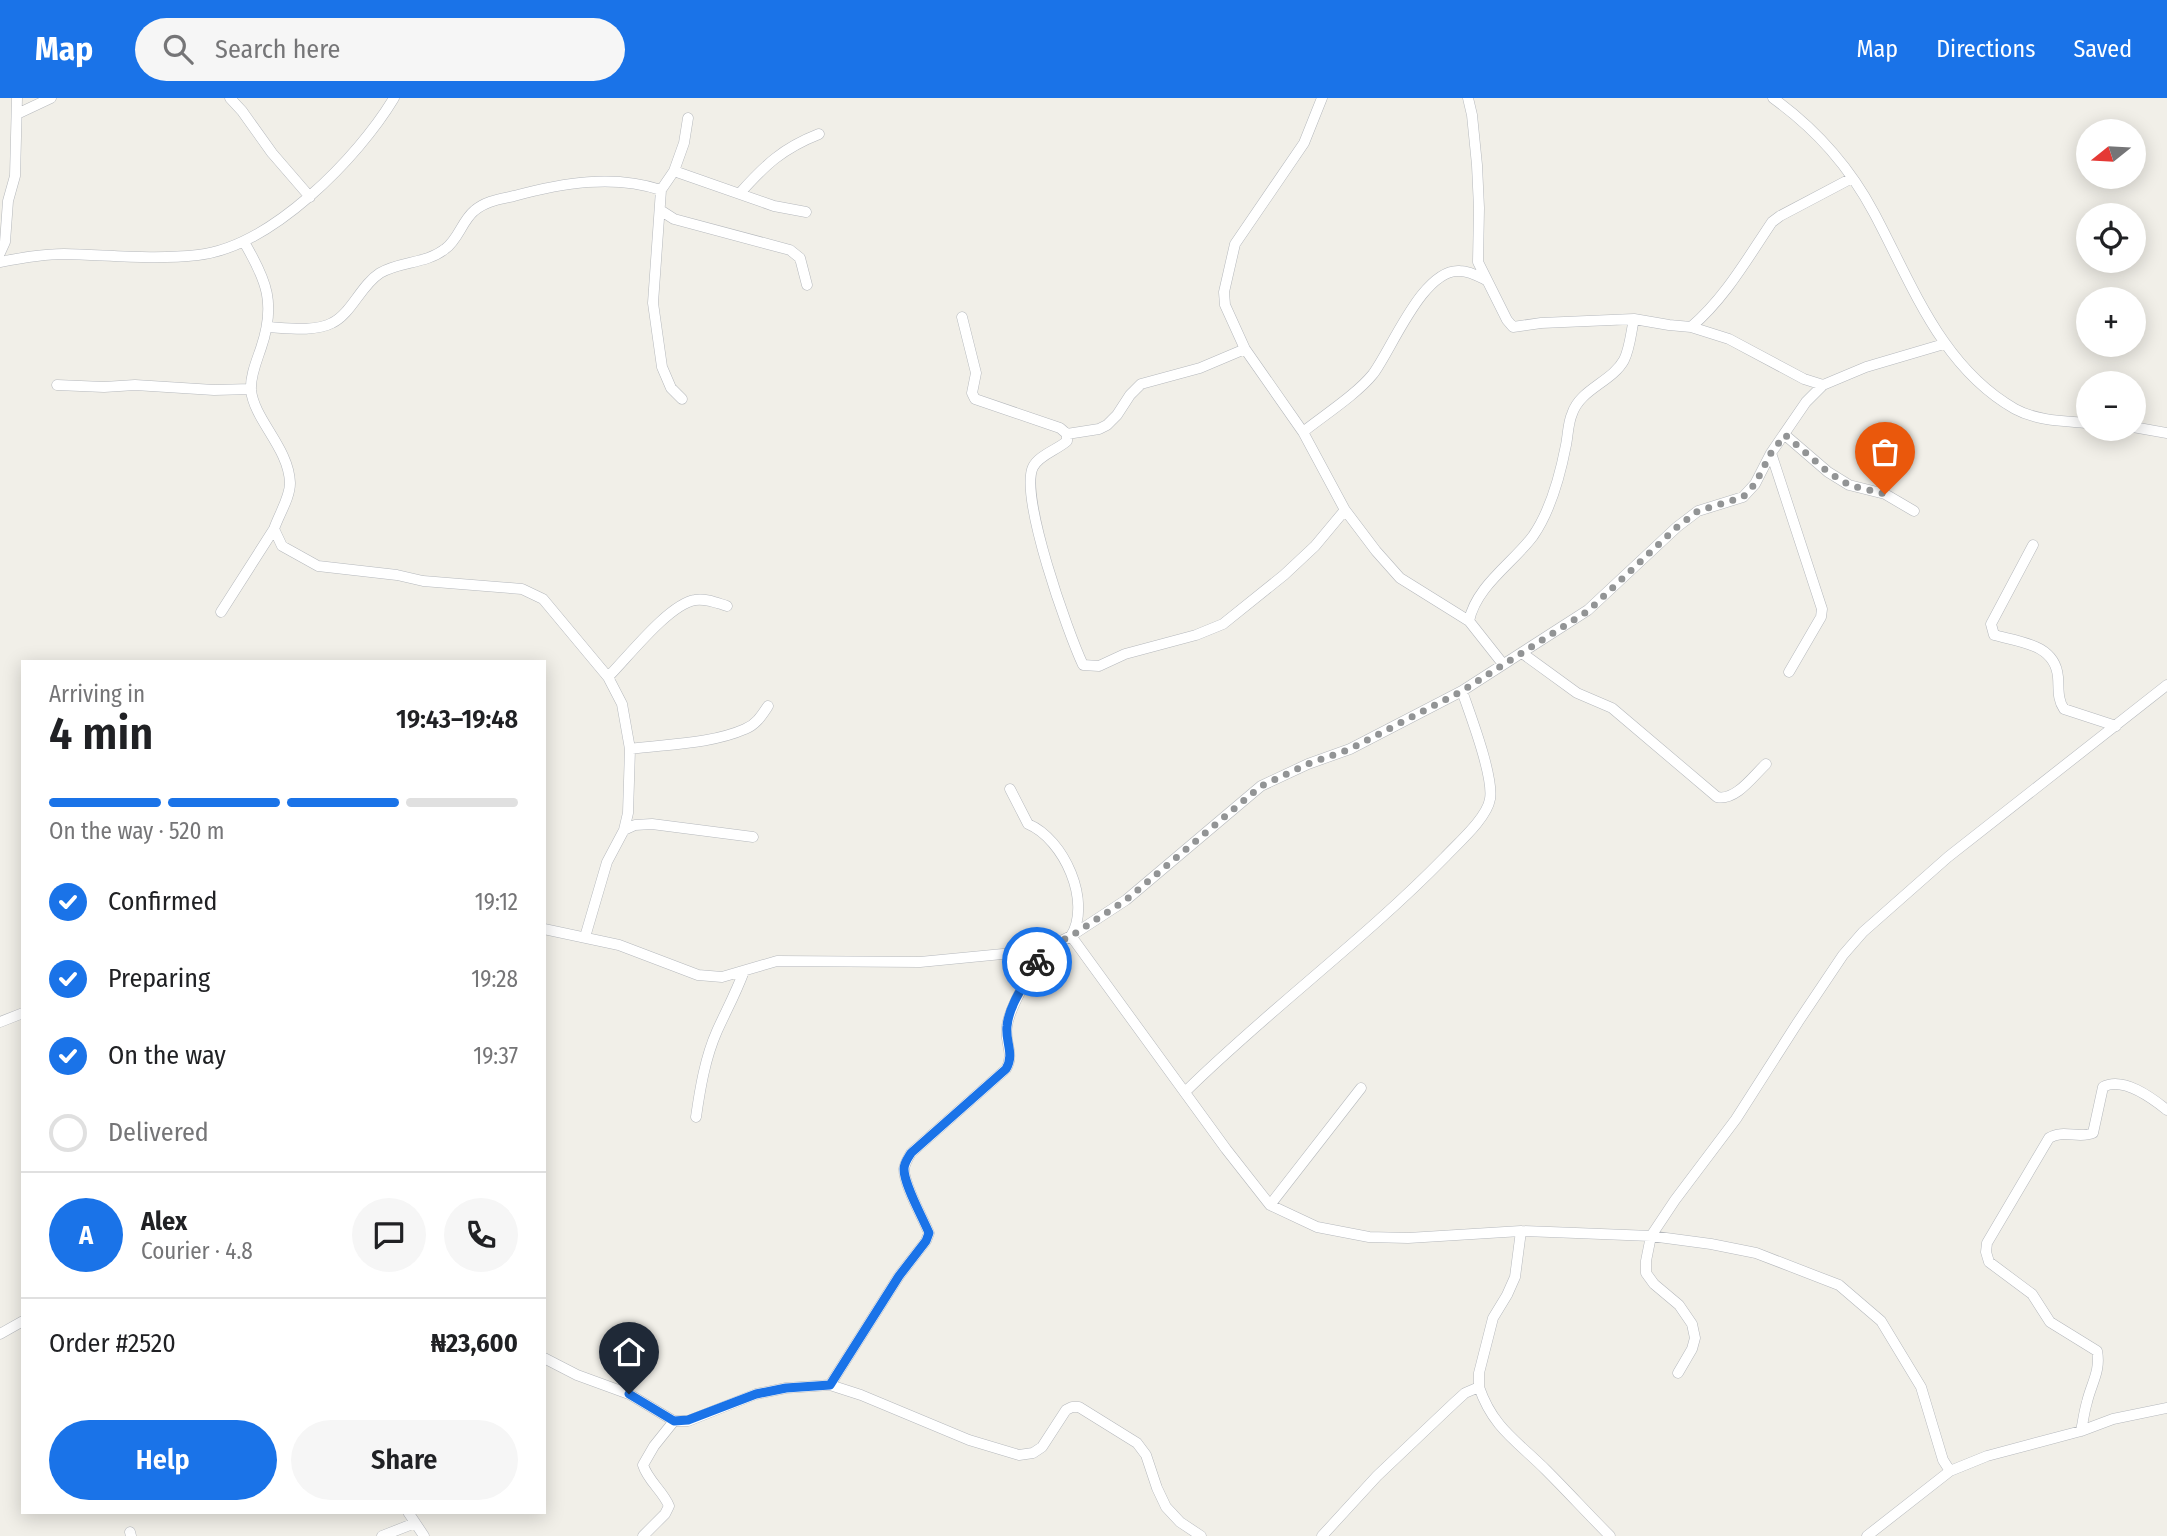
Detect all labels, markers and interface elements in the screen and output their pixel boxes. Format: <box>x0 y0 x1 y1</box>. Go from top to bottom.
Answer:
search box <box>135 18 625 81</box>
text: Map <box>35 29 93 69</box>
icon: search <box>159 30 197 68</box>
text: Search here <box>215 34 340 65</box>
text: Map <box>1857 35 1898 63</box>
text: Directions <box>1936 35 2035 63</box>
text: Saved <box>2073 35 2132 63</box>
north arrow <box>2076 119 2146 189</box>
map controls <box>2076 119 2146 441</box>
button: locate <box>2076 203 2146 273</box>
button: + <box>2076 287 2146 357</box>
button: − <box>2076 371 2146 441</box>
pin <box>1855 422 1915 494</box>
icon: bag <box>1866 433 1904 471</box>
text: Arriving in <box>49 680 145 708</box>
text: 19:43–19:48 <box>396 704 518 735</box>
text: 4 min <box>49 706 153 761</box>
text: On the way · 520 m <box>49 817 225 845</box>
icon: check <box>49 883 87 921</box>
text: Confirmed <box>108 886 218 917</box>
text: 19:12 <box>475 888 518 916</box>
courier <box>1002 927 1072 997</box>
icon: bike <box>1018 943 1056 981</box>
icon: check <box>49 960 87 998</box>
text: Preparing <box>108 963 210 994</box>
text: 19:28 <box>471 965 518 993</box>
icon: check <box>49 1037 87 1075</box>
text: On the way <box>108 1040 226 1071</box>
text: 19:37 <box>473 1042 518 1070</box>
text: Delivered <box>108 1117 209 1148</box>
button: chat <box>352 1198 426 1272</box>
button: phone <box>444 1198 518 1272</box>
text: Alex <box>141 1206 187 1237</box>
text: A <box>79 1220 93 1251</box>
text: Courier · 4.8 <box>141 1237 253 1265</box>
pin <box>599 1322 659 1394</box>
text: Order #2520 <box>49 1328 176 1359</box>
text: ₦23,600 <box>431 1328 518 1359</box>
icon: home <box>610 1333 648 1371</box>
button: Help <box>49 1420 277 1500</box>
button: Share <box>291 1420 518 1500</box>

